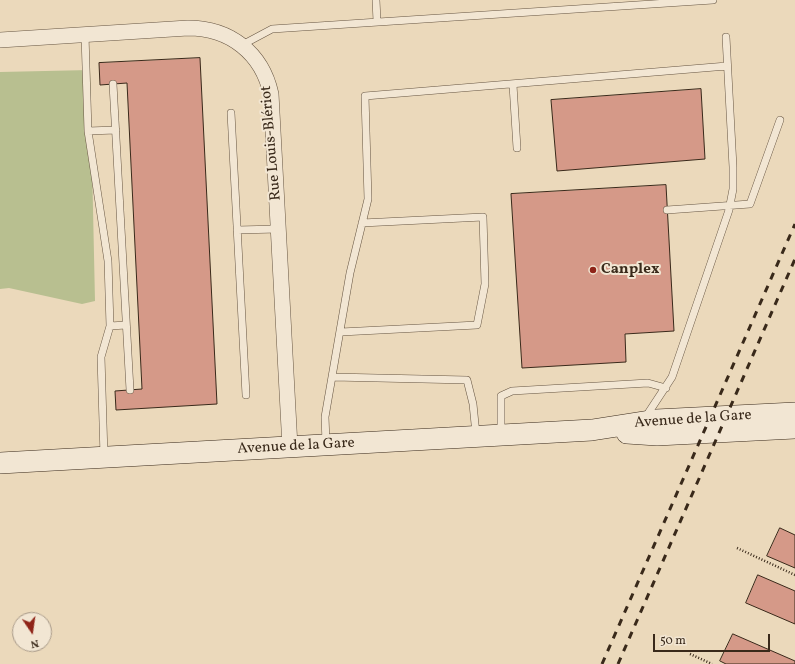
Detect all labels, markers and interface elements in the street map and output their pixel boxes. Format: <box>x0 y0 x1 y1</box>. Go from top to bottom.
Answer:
street label: Rue Louis-Blériot <box>258 85 286 201</box>
place label: Canplex <box>601 261 659 279</box>
marker: Canplex <box>588 265 598 275</box>
street label: Avenue de la Gare <box>634 407 752 433</box>
street label: Avenue de la Gare <box>237 435 355 459</box>
north arrow <box>12 612 52 652</box>
scale bar <box>655 626 772 652</box>
text: 50 m <box>660 633 686 649</box>
text: N <box>29 635 40 651</box>

